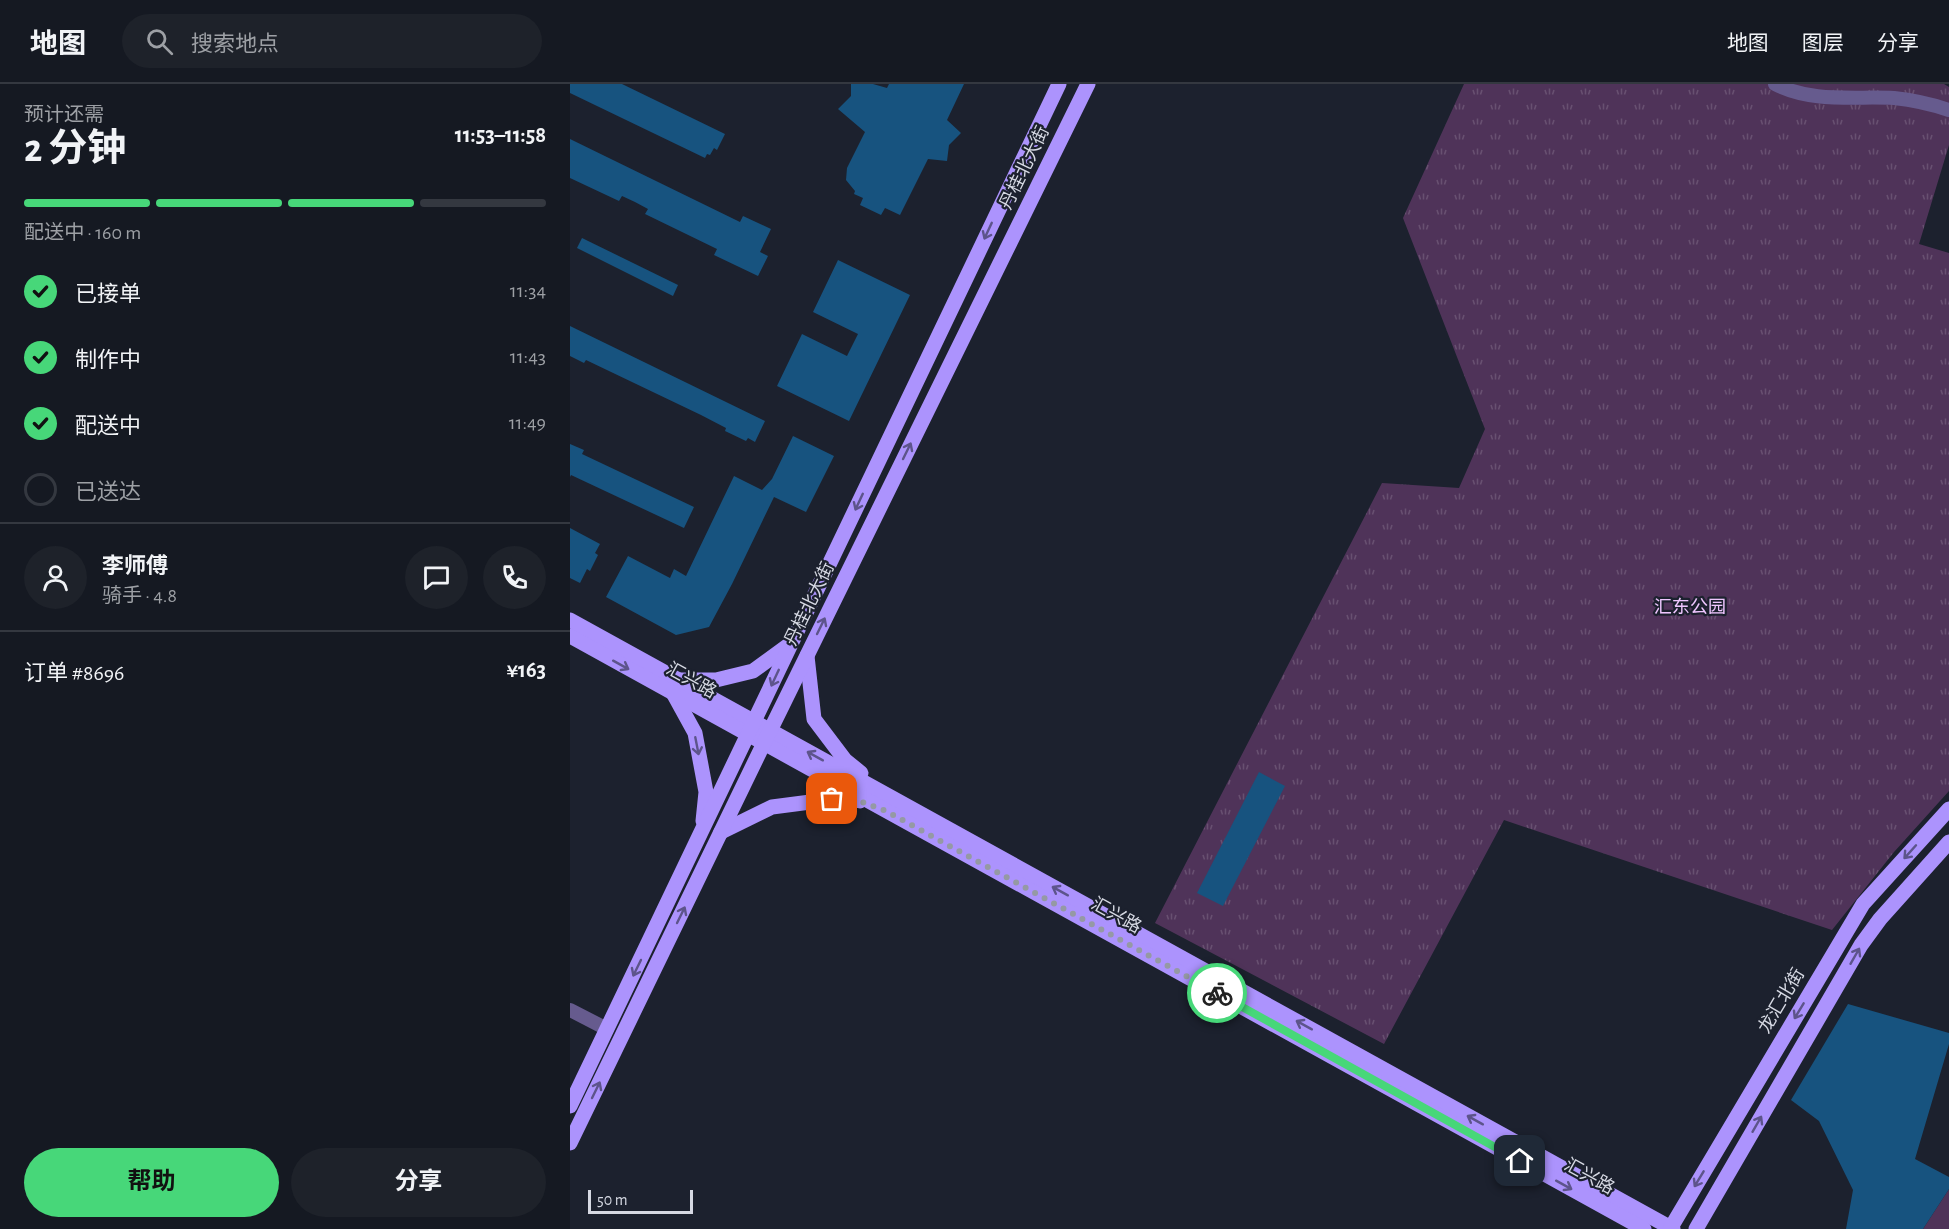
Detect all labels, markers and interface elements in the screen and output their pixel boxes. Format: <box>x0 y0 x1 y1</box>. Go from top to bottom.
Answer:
search box <box>122 14 542 68</box>
icon: search <box>143 25 176 58</box>
text: 地图 <box>30 31 86 59</box>
text: 搜索地点 <box>191 33 279 55</box>
text: 地图 <box>1727 33 1769 54</box>
text: 图层 <box>1802 33 1844 54</box>
text: 分享 <box>1877 33 1919 54</box>
text: 预计还需 <box>24 105 104 125</box>
street label: 丹桂北大街 <box>995 123 1053 212</box>
text: 11:53–11:58 <box>455 124 546 146</box>
text: 2 分钟 <box>24 130 126 169</box>
one-way arrow <box>982 222 994 240</box>
text: 配送中 · 160 m <box>24 223 141 243</box>
icon: check <box>24 275 57 308</box>
text: 11:34 <box>510 281 546 301</box>
text: 已接单 <box>75 283 141 305</box>
icon: check <box>24 341 57 374</box>
text: 11:43 <box>510 347 546 367</box>
text: 制作中 <box>75 349 141 371</box>
icon: check <box>24 407 57 440</box>
text: 11:49 <box>509 413 546 433</box>
text: 配送中 <box>75 415 141 437</box>
one-way arrow <box>902 443 914 461</box>
text: 已送达 <box>75 481 141 503</box>
one-way arrow <box>853 493 865 511</box>
button: person <box>24 546 87 609</box>
button: chat <box>405 546 468 609</box>
button: phone <box>483 546 546 609</box>
text: 李师傅 <box>102 555 168 577</box>
street label: 丹桂北大街 <box>780 559 838 648</box>
text: 骑手 · 4.8 <box>102 586 177 606</box>
park label: 汇东公园 <box>1654 597 1726 617</box>
one-way arrow <box>816 618 828 636</box>
street label: 汇兴路 <box>663 658 720 702</box>
text: ¥163 <box>506 659 546 681</box>
one-way arrow <box>612 659 629 671</box>
text: 订单 #8696 <box>24 662 124 684</box>
one-way arrow <box>769 669 781 687</box>
one-way arrow <box>692 736 703 755</box>
one-way arrow <box>807 750 825 761</box>
pin <box>806 773 857 824</box>
icon: bag <box>815 782 848 815</box>
one-way arrow <box>1903 844 1917 859</box>
one-way arrow <box>1051 884 1068 896</box>
street label: 汇兴路 <box>1088 893 1145 937</box>
one-way arrow <box>675 906 687 924</box>
one-way arrow <box>1850 948 1862 965</box>
one-way arrow <box>630 958 642 976</box>
courier <box>1187 963 1247 1023</box>
street label: 龙汇北街 <box>1754 964 1808 1036</box>
icon: bike <box>1201 977 1234 1010</box>
one-way arrow <box>1792 1002 1804 1019</box>
one-way arrow <box>1296 1019 1313 1031</box>
one-way arrow <box>590 1082 602 1100</box>
one-way arrow <box>1466 1113 1483 1125</box>
one-way arrow <box>1751 1116 1763 1133</box>
pin <box>1494 1135 1545 1186</box>
icon: home <box>1503 1144 1536 1177</box>
button: 帮助 <box>24 1148 279 1217</box>
button: 分享 <box>291 1148 546 1217</box>
street label: 汇兴路 <box>1561 1154 1618 1198</box>
one-way arrow <box>1693 1170 1705 1187</box>
one-way arrow <box>1555 1179 1572 1191</box>
scale bar <box>588 1187 693 1214</box>
text: 50 m <box>597 1192 628 1208</box>

